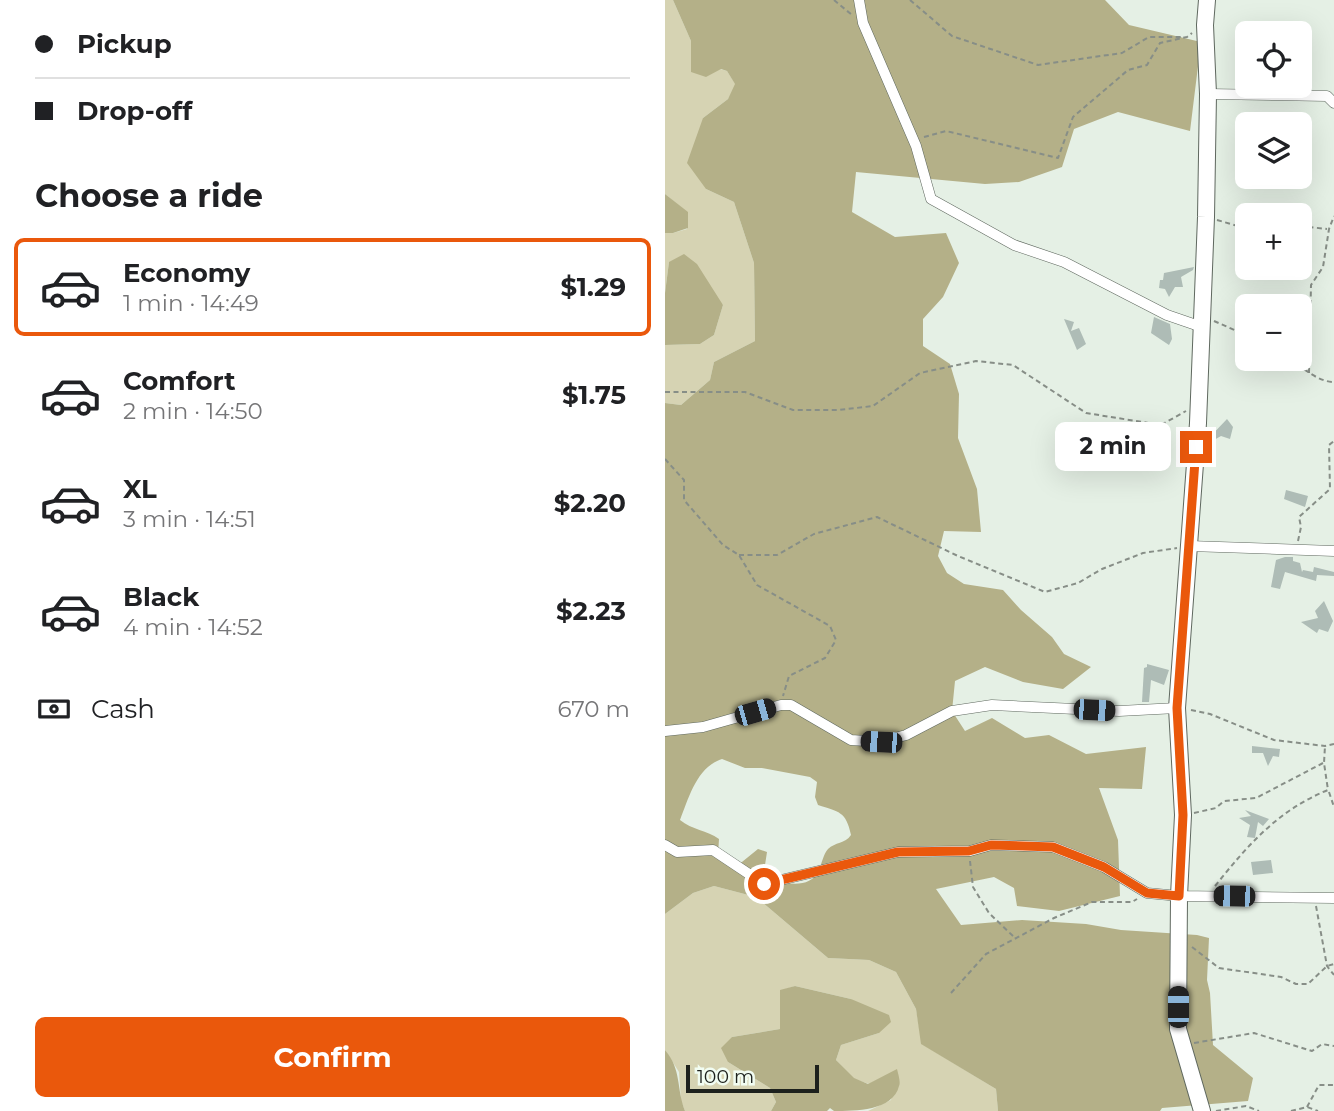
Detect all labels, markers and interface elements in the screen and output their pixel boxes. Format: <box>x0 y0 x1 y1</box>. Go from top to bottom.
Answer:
map controls <box>1235 21 1312 371</box>
button: locate <box>1235 21 1312 98</box>
text: Pickup <box>77 28 172 60</box>
text: Drop-off <box>77 95 192 127</box>
button: layers <box>1235 112 1312 189</box>
text: Choose a ride <box>35 176 263 215</box>
button: + <box>1235 203 1312 280</box>
icon: car <box>39 256 102 319</box>
text: Economy <box>123 257 250 289</box>
text: $1.29 <box>561 271 626 303</box>
text: 1 min · 14:49 <box>123 289 259 317</box>
button: − <box>1235 294 1312 371</box>
icon: car <box>39 364 102 427</box>
text: Comfort <box>123 365 235 397</box>
text: $1.75 <box>562 379 626 411</box>
text: 2 min · 14:50 <box>123 397 263 425</box>
callout: 2 min <box>1056 422 1171 472</box>
route end <box>1180 431 1212 463</box>
text: 2 min <box>1079 432 1147 460</box>
icon: car <box>39 472 102 535</box>
text: XL <box>123 473 157 505</box>
text: $2.20 <box>554 487 626 519</box>
text: 3 min · 14:51 <box>123 505 256 533</box>
icon: car <box>39 580 102 643</box>
text: Black <box>123 581 199 613</box>
text: $2.23 <box>556 595 626 627</box>
text: 4 min · 14:52 <box>123 613 263 641</box>
icon: cash <box>35 690 73 728</box>
text: Cash <box>91 693 155 725</box>
text: 670 m <box>557 695 630 723</box>
car <box>732 696 779 728</box>
car <box>1073 698 1116 722</box>
car <box>860 730 903 754</box>
route start <box>748 868 780 900</box>
car <box>1213 885 1256 907</box>
car <box>1168 986 1189 1028</box>
button: Confirm <box>35 1017 630 1097</box>
scale bar <box>686 1062 819 1094</box>
text: 100 m <box>697 1065 754 1088</box>

